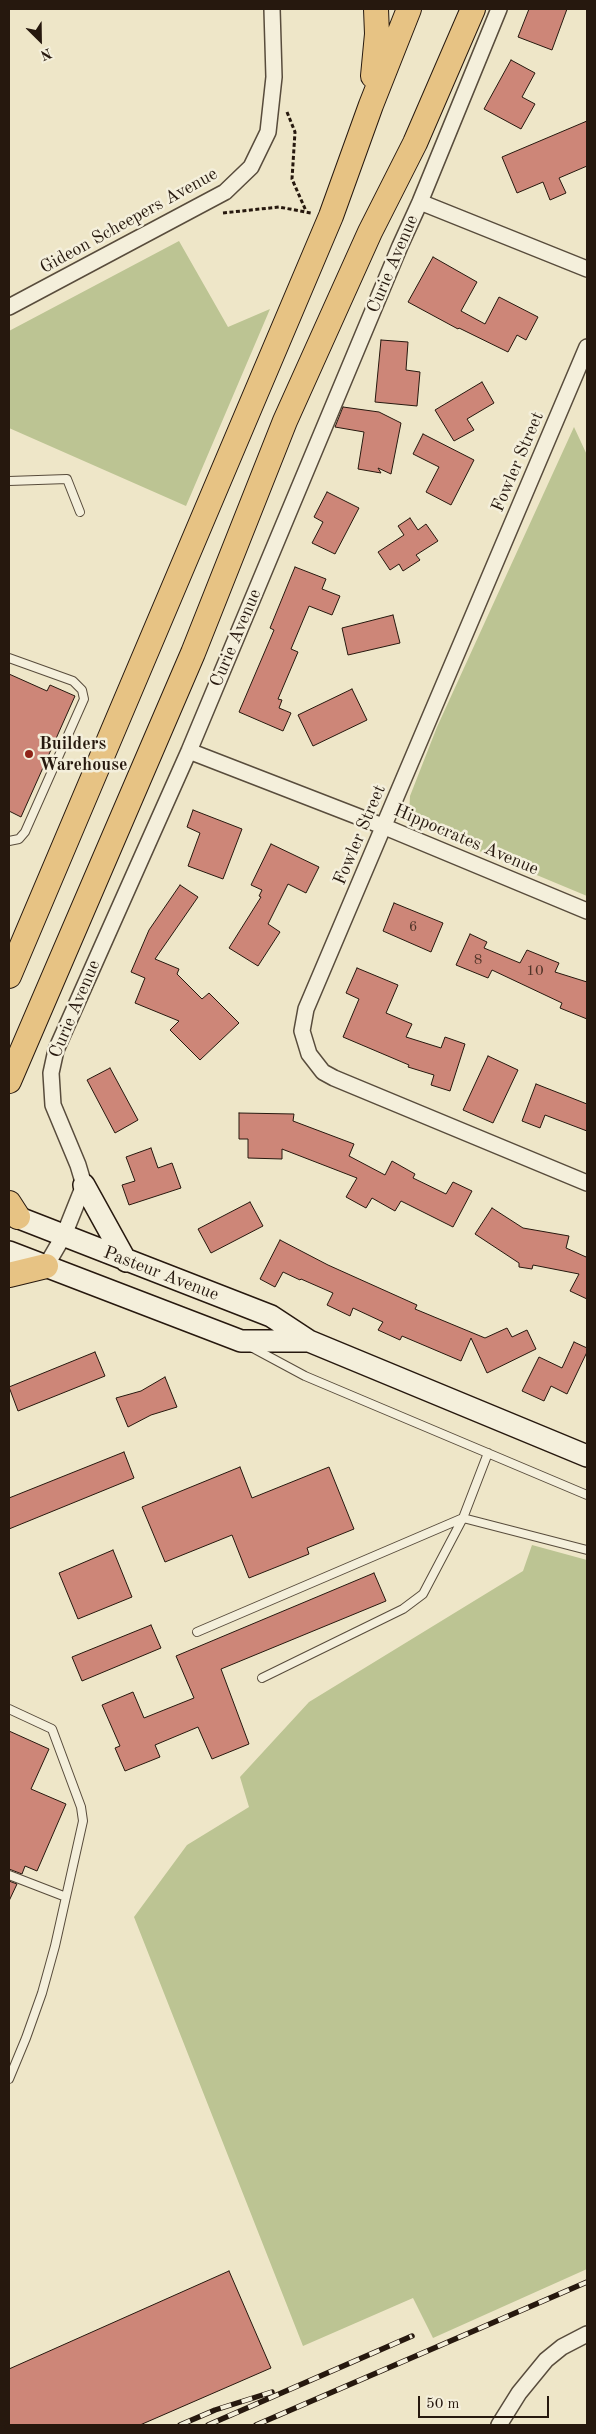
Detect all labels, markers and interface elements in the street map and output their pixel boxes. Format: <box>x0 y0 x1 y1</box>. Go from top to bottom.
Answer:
north arrow <box>15 15 65 65</box>
text: N <box>38 45 54 62</box>
street label: Gideon Scheepers Avenue <box>36 163 222 279</box>
street label: Curie Avenue <box>363 212 423 316</box>
street label: Fowler Street <box>487 409 549 515</box>
street label: Curie Avenue <box>206 586 266 690</box>
place label: Builders Warehouse <box>39 733 127 776</box>
marker: Builders Warehouse <box>23 748 35 760</box>
street label: Fowler Street <box>329 782 391 888</box>
street label: Hippocrates Avenue <box>390 800 542 880</box>
house number: 6 <box>409 918 417 936</box>
house number: 8 <box>474 951 482 969</box>
street label: Curie Avenue <box>45 957 105 1061</box>
house number: 10 <box>526 962 544 980</box>
street label: Pasteur Avenue <box>100 1242 222 1306</box>
scale bar <box>421 2386 552 2418</box>
text: 50 m <box>426 2397 460 2412</box>

